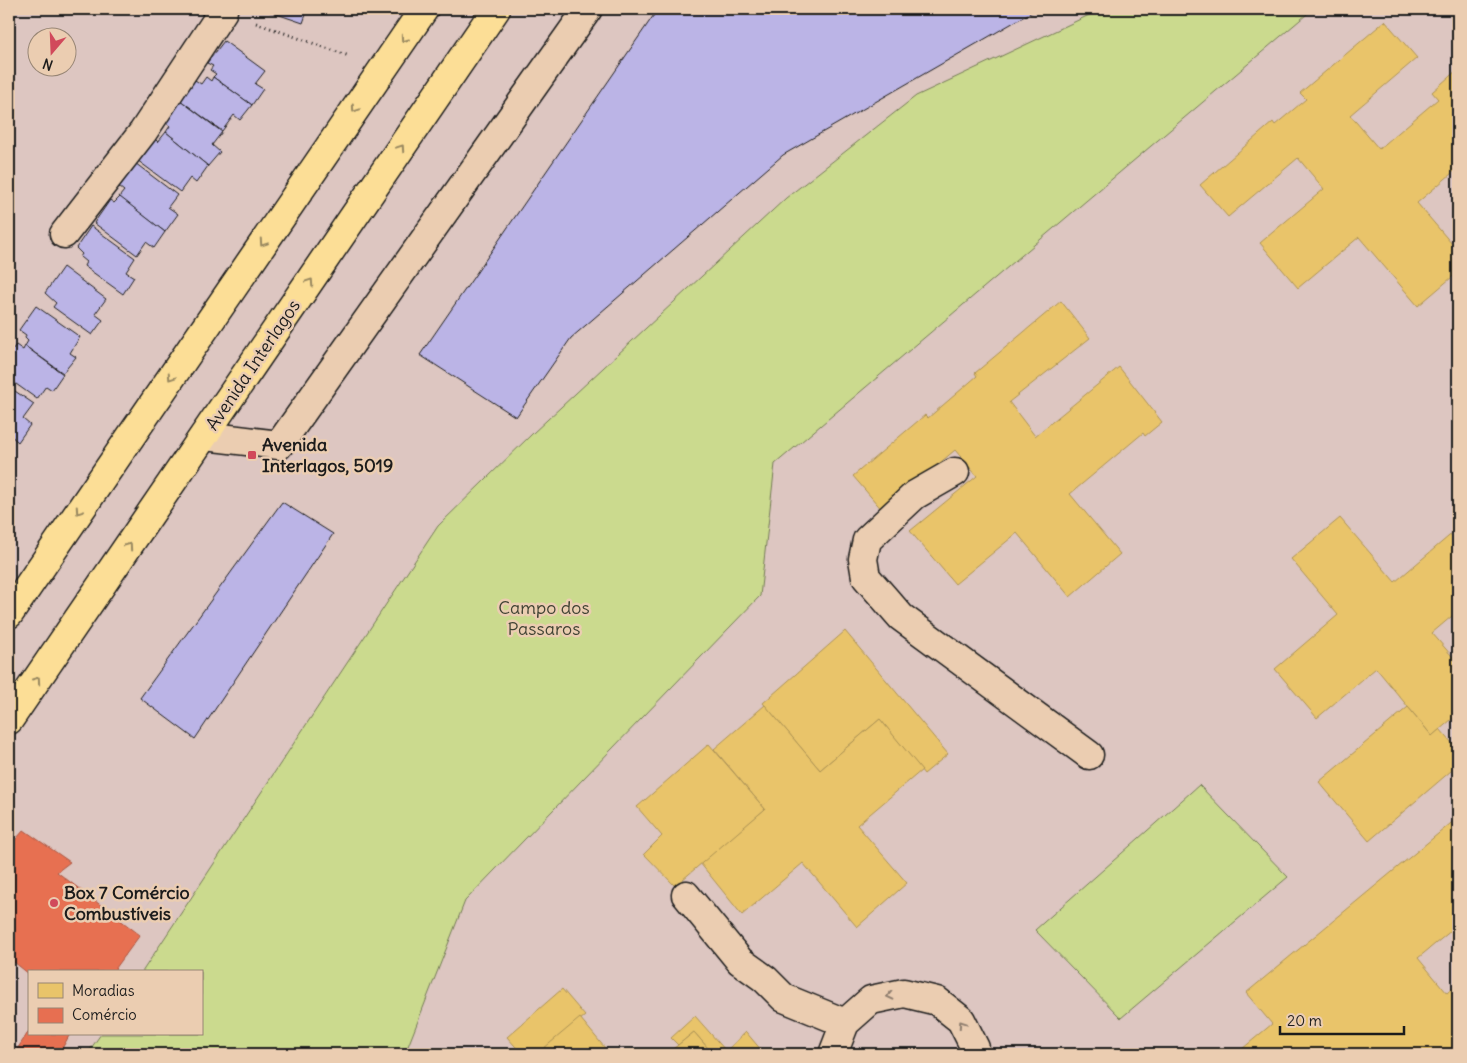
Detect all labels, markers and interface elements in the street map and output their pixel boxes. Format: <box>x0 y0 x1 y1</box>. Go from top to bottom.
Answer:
north arrow <box>28 28 78 78</box>
one-way arrow <box>401 33 410 42</box>
text: N <box>40 54 55 74</box>
one-way arrow <box>352 103 361 112</box>
one-way arrow <box>395 144 404 154</box>
one-way arrow <box>260 237 269 246</box>
one-way arrow <box>304 279 313 288</box>
street label: Avenida Interlagos <box>200 295 305 435</box>
one-way arrow <box>168 371 177 380</box>
place label: Avenida Interlagos, 5019 <box>262 433 393 477</box>
marker: Avenida Interlagos, 5019 <box>246 449 258 461</box>
one-way arrow <box>76 505 86 514</box>
one-way arrow <box>123 543 132 552</box>
park label: Campo dos Passaros <box>498 596 590 640</box>
one-way arrow <box>31 677 40 686</box>
place label: Box 7 Comércio Combustíveis <box>64 881 190 925</box>
marker: Box 7 Comércio Combustíveis <box>48 897 60 909</box>
legend <box>28 970 202 1036</box>
text: Moradias <box>72 981 135 1000</box>
one-way arrow <box>885 990 894 1001</box>
scale bar <box>1280 1003 1403 1035</box>
text: Comércio <box>72 1005 137 1024</box>
text: 20 m <box>1287 1011 1322 1030</box>
one-way arrow <box>958 1020 968 1029</box>

